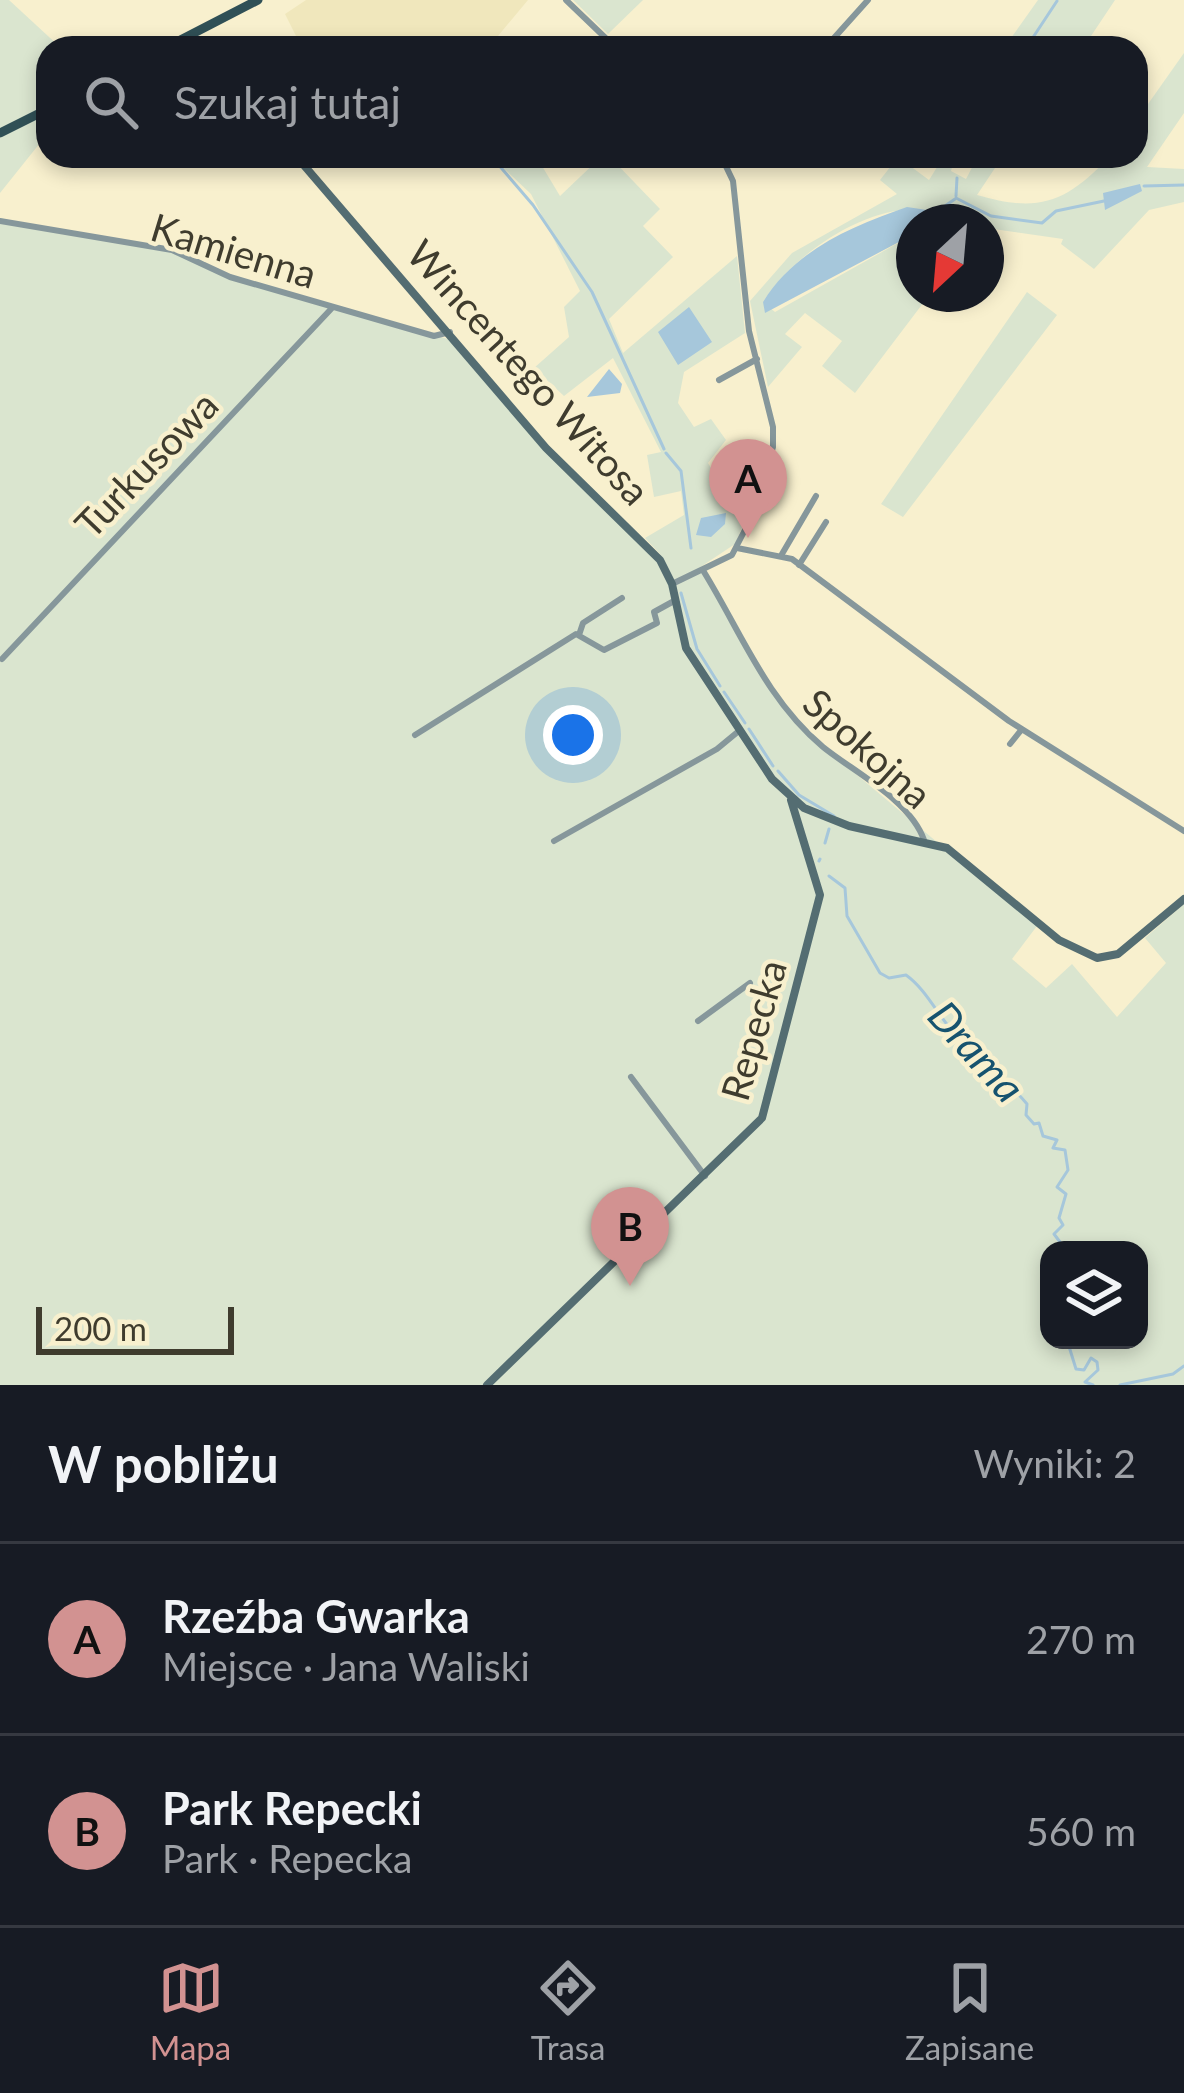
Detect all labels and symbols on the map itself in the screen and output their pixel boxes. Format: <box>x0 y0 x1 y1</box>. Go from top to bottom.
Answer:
street label: Kamienna <box>146 203 322 297</box>
north arrow <box>896 204 1004 312</box>
street label: Wincentego Witosa <box>398 230 660 514</box>
street label: Turkusowa <box>65 382 227 546</box>
pin: A <box>709 439 787 538</box>
street label: Spokojna <box>795 679 941 817</box>
your location <box>543 705 603 765</box>
street label: Repecka <box>711 954 795 1106</box>
water label: Drama <box>919 990 1035 1112</box>
pin: B <box>591 1187 669 1286</box>
scale bar <box>36 1301 234 1354</box>

